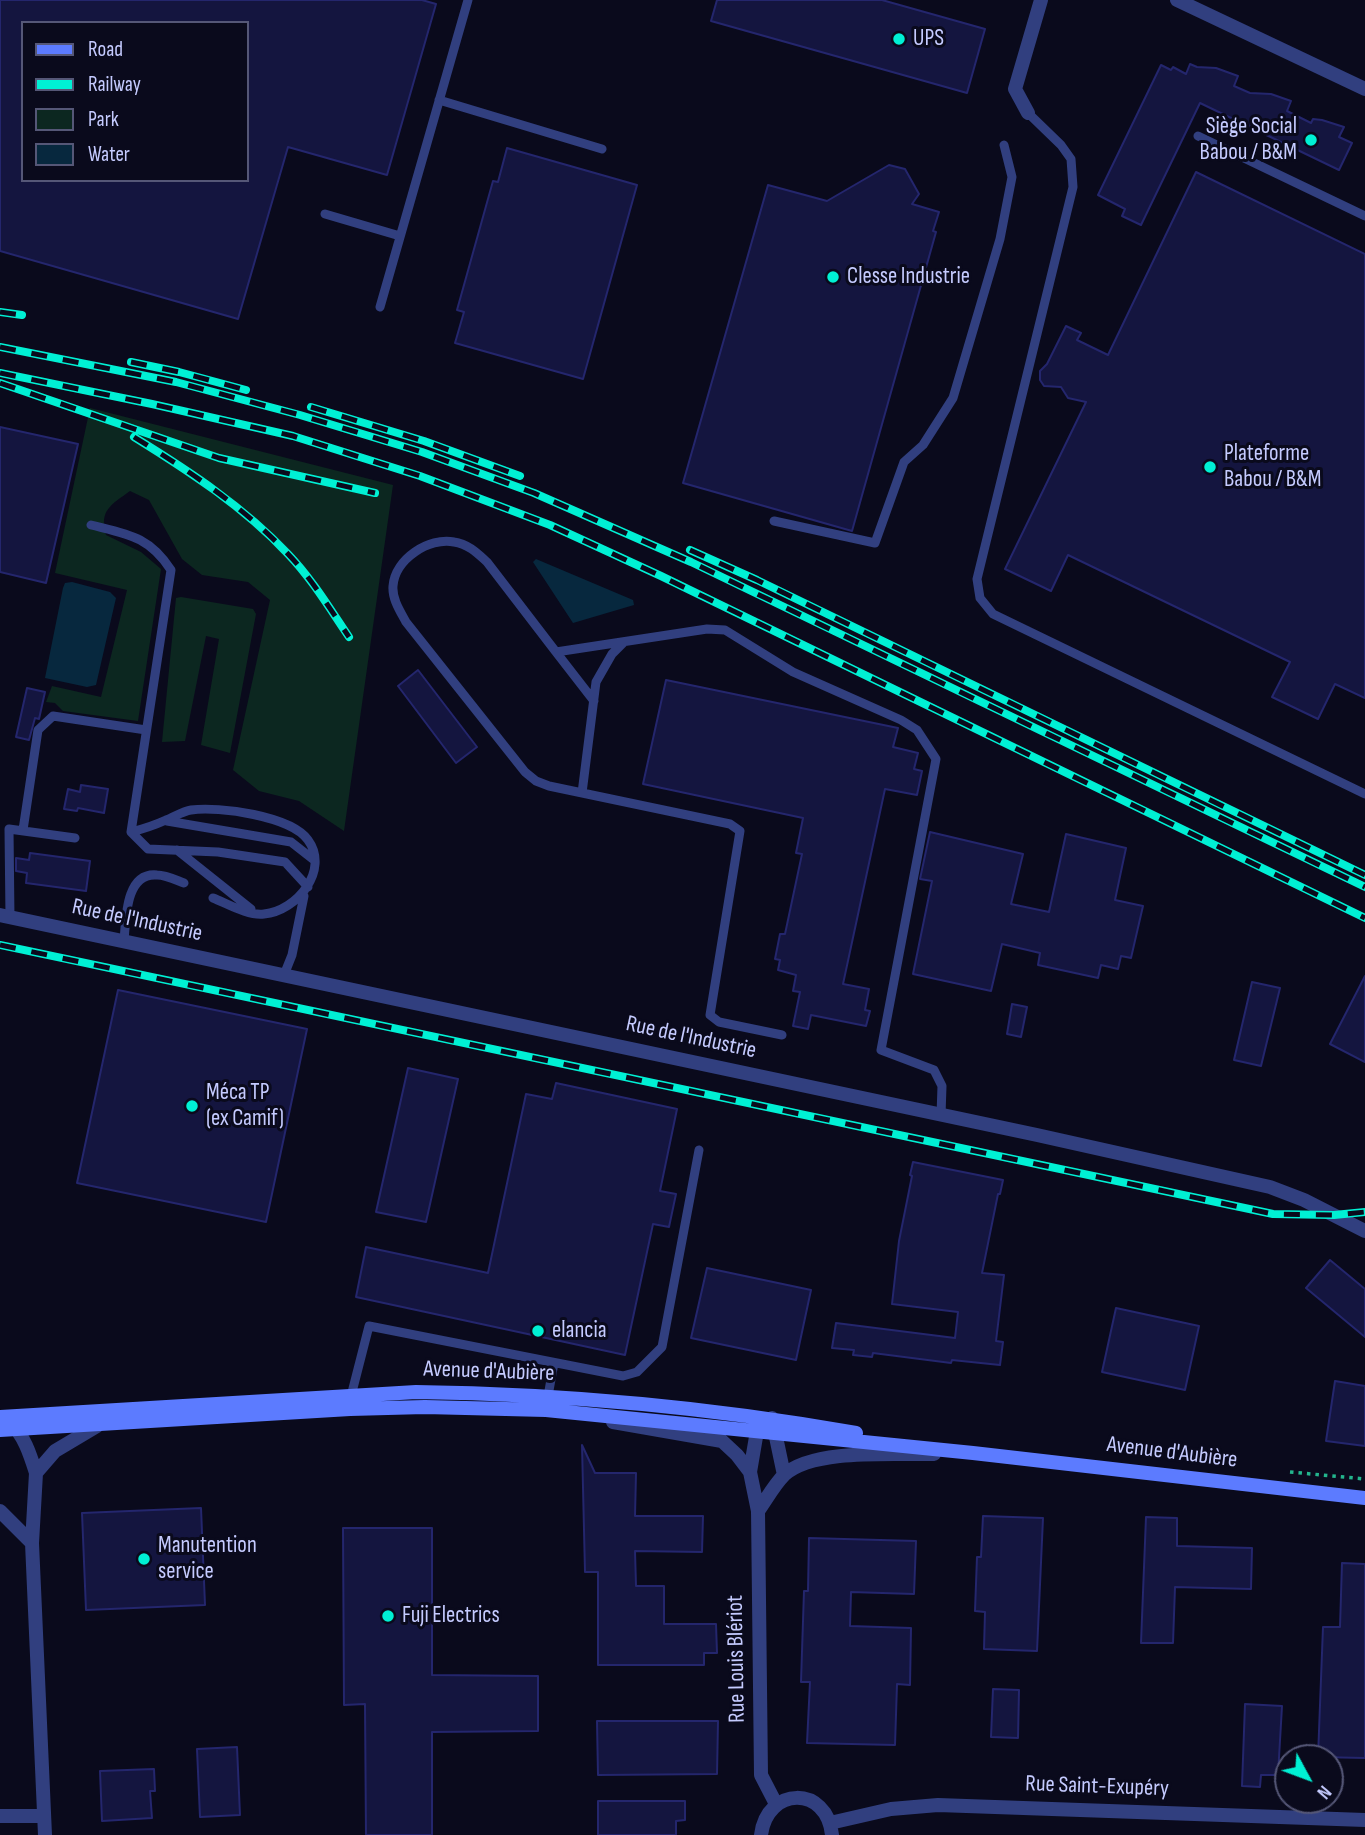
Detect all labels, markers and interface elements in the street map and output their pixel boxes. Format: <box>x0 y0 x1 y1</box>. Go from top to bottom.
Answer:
legend <box>21 21 248 182</box>
place label: UPS <box>913 25 944 53</box>
marker: UPS <box>891 31 907 47</box>
text: Road <box>88 37 123 62</box>
text: Railway <box>88 72 141 97</box>
text: Park <box>88 107 119 132</box>
place label: Siège Social Babou / B&M <box>1200 113 1297 167</box>
marker: Siège Social Babou / B&M <box>1303 132 1319 148</box>
text: Water <box>88 142 130 167</box>
place label: Clesse Industrie <box>847 263 970 291</box>
marker: Clesse Industrie <box>825 269 841 285</box>
place label: Plateforme Babou / B&M <box>1224 440 1321 494</box>
marker: Plateforme Babou / B&M <box>1202 459 1218 475</box>
street label: Rue de l'Industrie <box>69 894 205 948</box>
street label: Rue de l'Industrie <box>623 1011 759 1065</box>
place label: Méca TP (ex Camif) <box>206 1079 284 1133</box>
marker: Méca TP (ex Camif) <box>184 1098 200 1114</box>
place label: elancia <box>552 1317 607 1345</box>
marker: elancia <box>530 1323 546 1339</box>
street label: Avenue d'Aubière <box>423 1356 555 1388</box>
street label: Avenue d'Aubière <box>1105 1431 1239 1475</box>
place label: Manutention service <box>158 1532 257 1586</box>
marker: Manutention service <box>136 1551 152 1567</box>
street label: Rue Louis Blériot <box>722 1595 752 1723</box>
place label: Fuji Electrics <box>402 1602 500 1630</box>
marker: Fuji Electrics <box>380 1608 396 1624</box>
north arrow <box>1274 1744 1344 1814</box>
street label: Rue Saint-Exupéry <box>1025 1771 1169 1803</box>
text: N <box>1312 1780 1336 1803</box>

